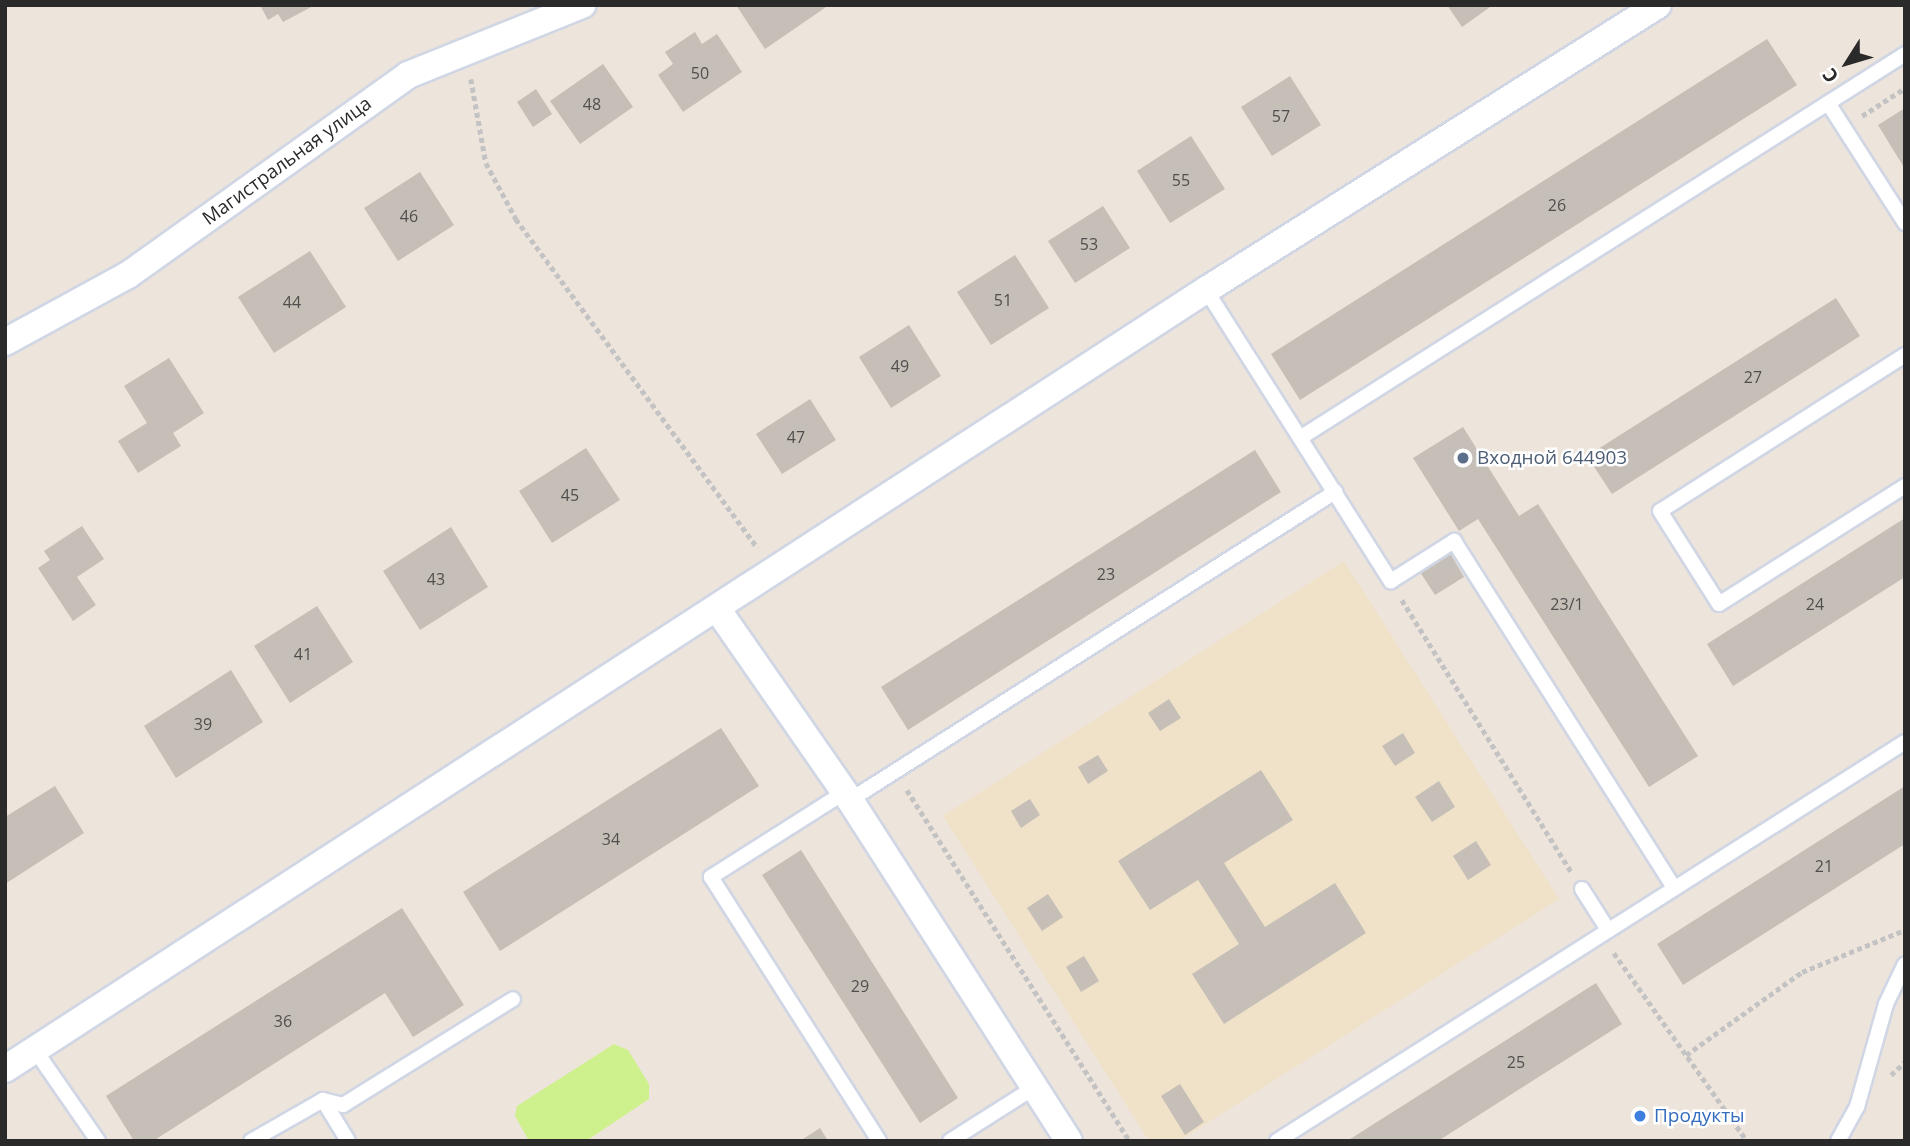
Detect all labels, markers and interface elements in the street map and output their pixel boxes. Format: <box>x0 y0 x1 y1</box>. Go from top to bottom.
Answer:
north arrow <box>1812 28 1882 98</box>
house number: 50 <box>691 63 709 83</box>
text: С <box>1816 63 1844 88</box>
street label: Магистральная улица <box>198 92 376 230</box>
house number: 48 <box>583 94 601 114</box>
house number: 57 <box>1272 106 1290 126</box>
house number: 55 <box>1172 170 1190 190</box>
house number: 26 <box>1548 195 1566 215</box>
house number: 46 <box>400 206 418 226</box>
house number: 53 <box>1080 234 1098 254</box>
house number: 51 <box>994 290 1012 310</box>
house number: 44 <box>283 292 301 312</box>
house number: 49 <box>891 356 909 376</box>
house number: 27 <box>1744 367 1762 387</box>
house number: 47 <box>787 427 805 447</box>
place label: Входной 644903 <box>1477 447 1627 469</box>
marker: Входной 644903 <box>1455 450 1471 466</box>
house number: 45 <box>561 485 579 505</box>
house number: 23 <box>1097 564 1115 584</box>
house number: 43 <box>427 569 445 589</box>
house number: 23/1 <box>1550 594 1584 614</box>
house number: 24 <box>1806 594 1824 614</box>
house number: 41 <box>294 644 312 664</box>
house number: 39 <box>194 714 212 734</box>
house number: 34 <box>602 829 620 849</box>
house number: 21 <box>1815 856 1833 876</box>
house number: 29 <box>851 976 869 996</box>
house number: 36 <box>274 1011 292 1031</box>
house number: 25 <box>1507 1052 1525 1072</box>
place label: Продукты <box>1654 1105 1745 1127</box>
marker: Продукты <box>1632 1108 1648 1124</box>

